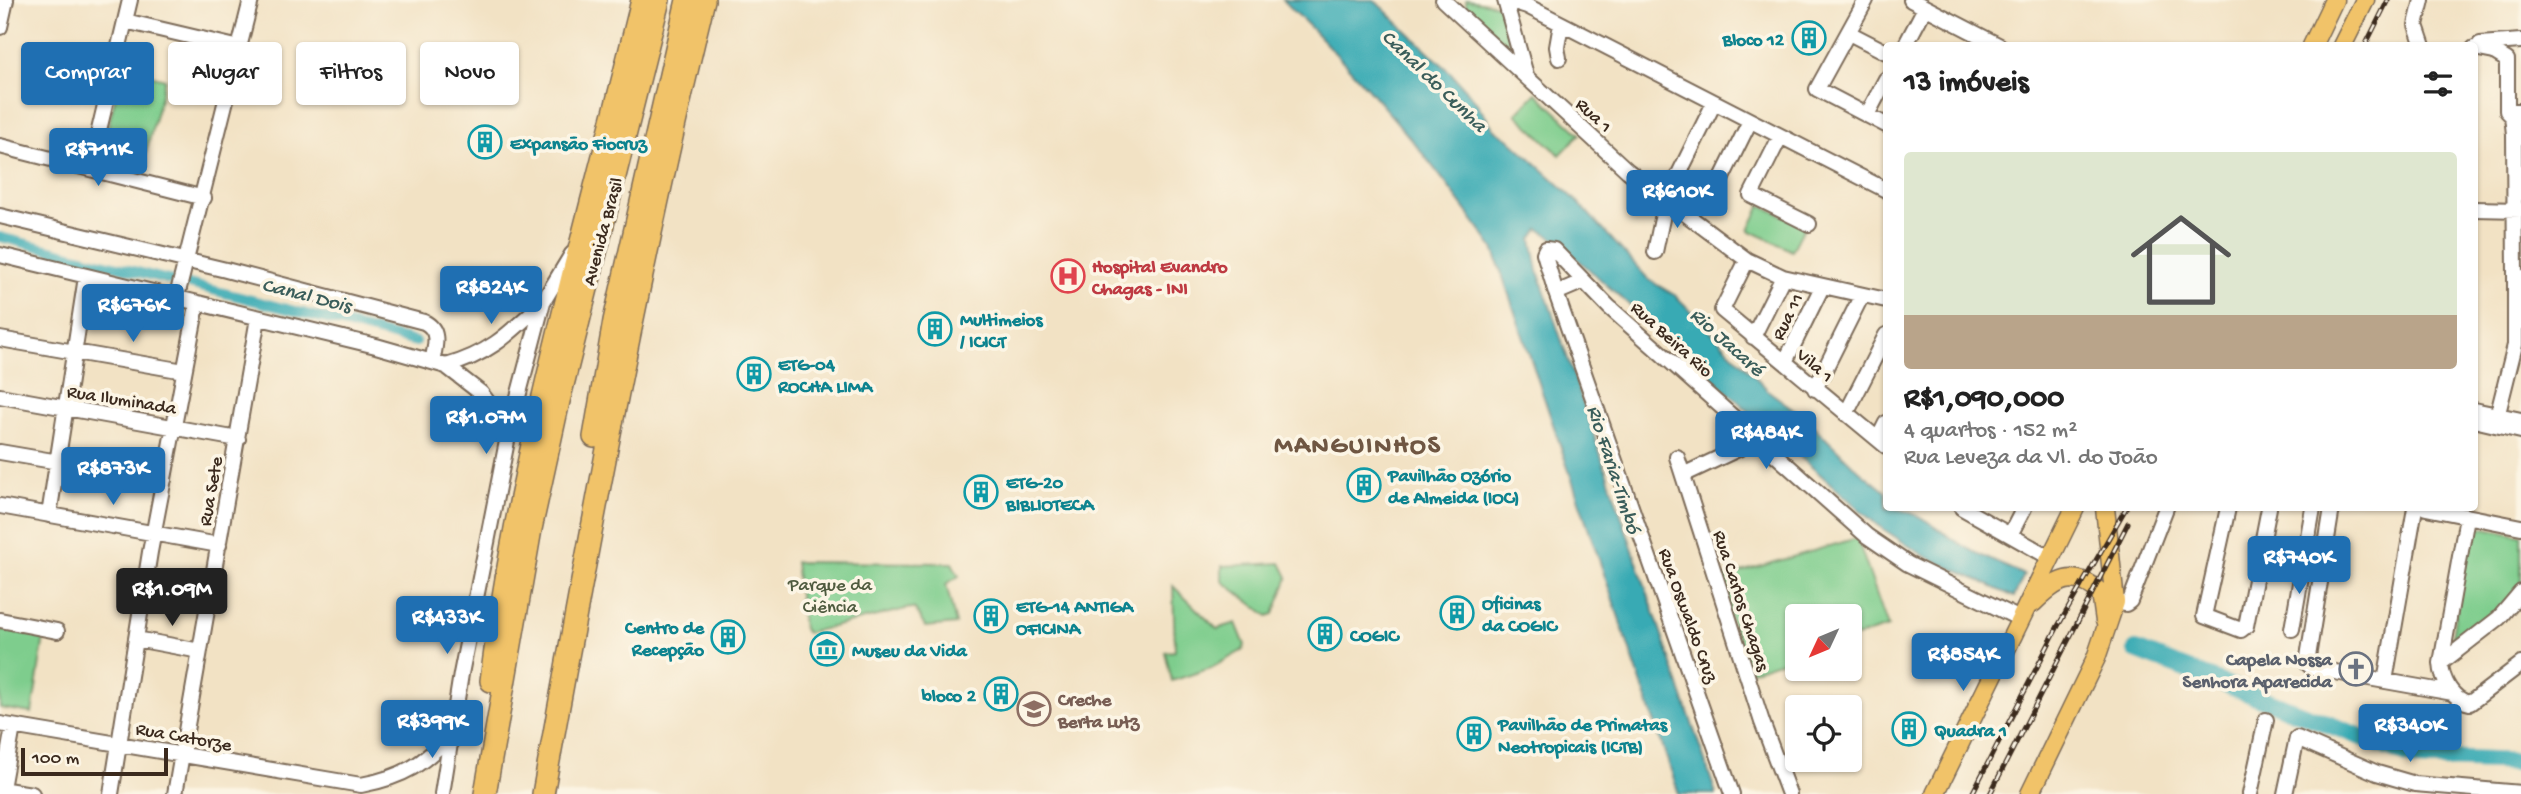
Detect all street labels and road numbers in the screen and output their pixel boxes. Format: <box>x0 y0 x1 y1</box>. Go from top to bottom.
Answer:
street label: Rua 1 <box>1570 94 1616 139</box>
street label: Avenida Brasil <box>579 175 630 288</box>
street label: Rua 11 <box>1768 290 1810 345</box>
street label: Rua Beira Rio <box>1625 298 1717 384</box>
street label: Vila 1 <box>1790 344 1837 389</box>
street label: Rua Iluminada <box>65 381 179 422</box>
street label: Rua Sete <box>195 455 230 528</box>
street label: Rua Carlos Chagas <box>1706 528 1774 675</box>
street label: Rua Oswaldo Cruz <box>1652 546 1722 687</box>
street label: Rua Catorze <box>133 719 233 758</box>

